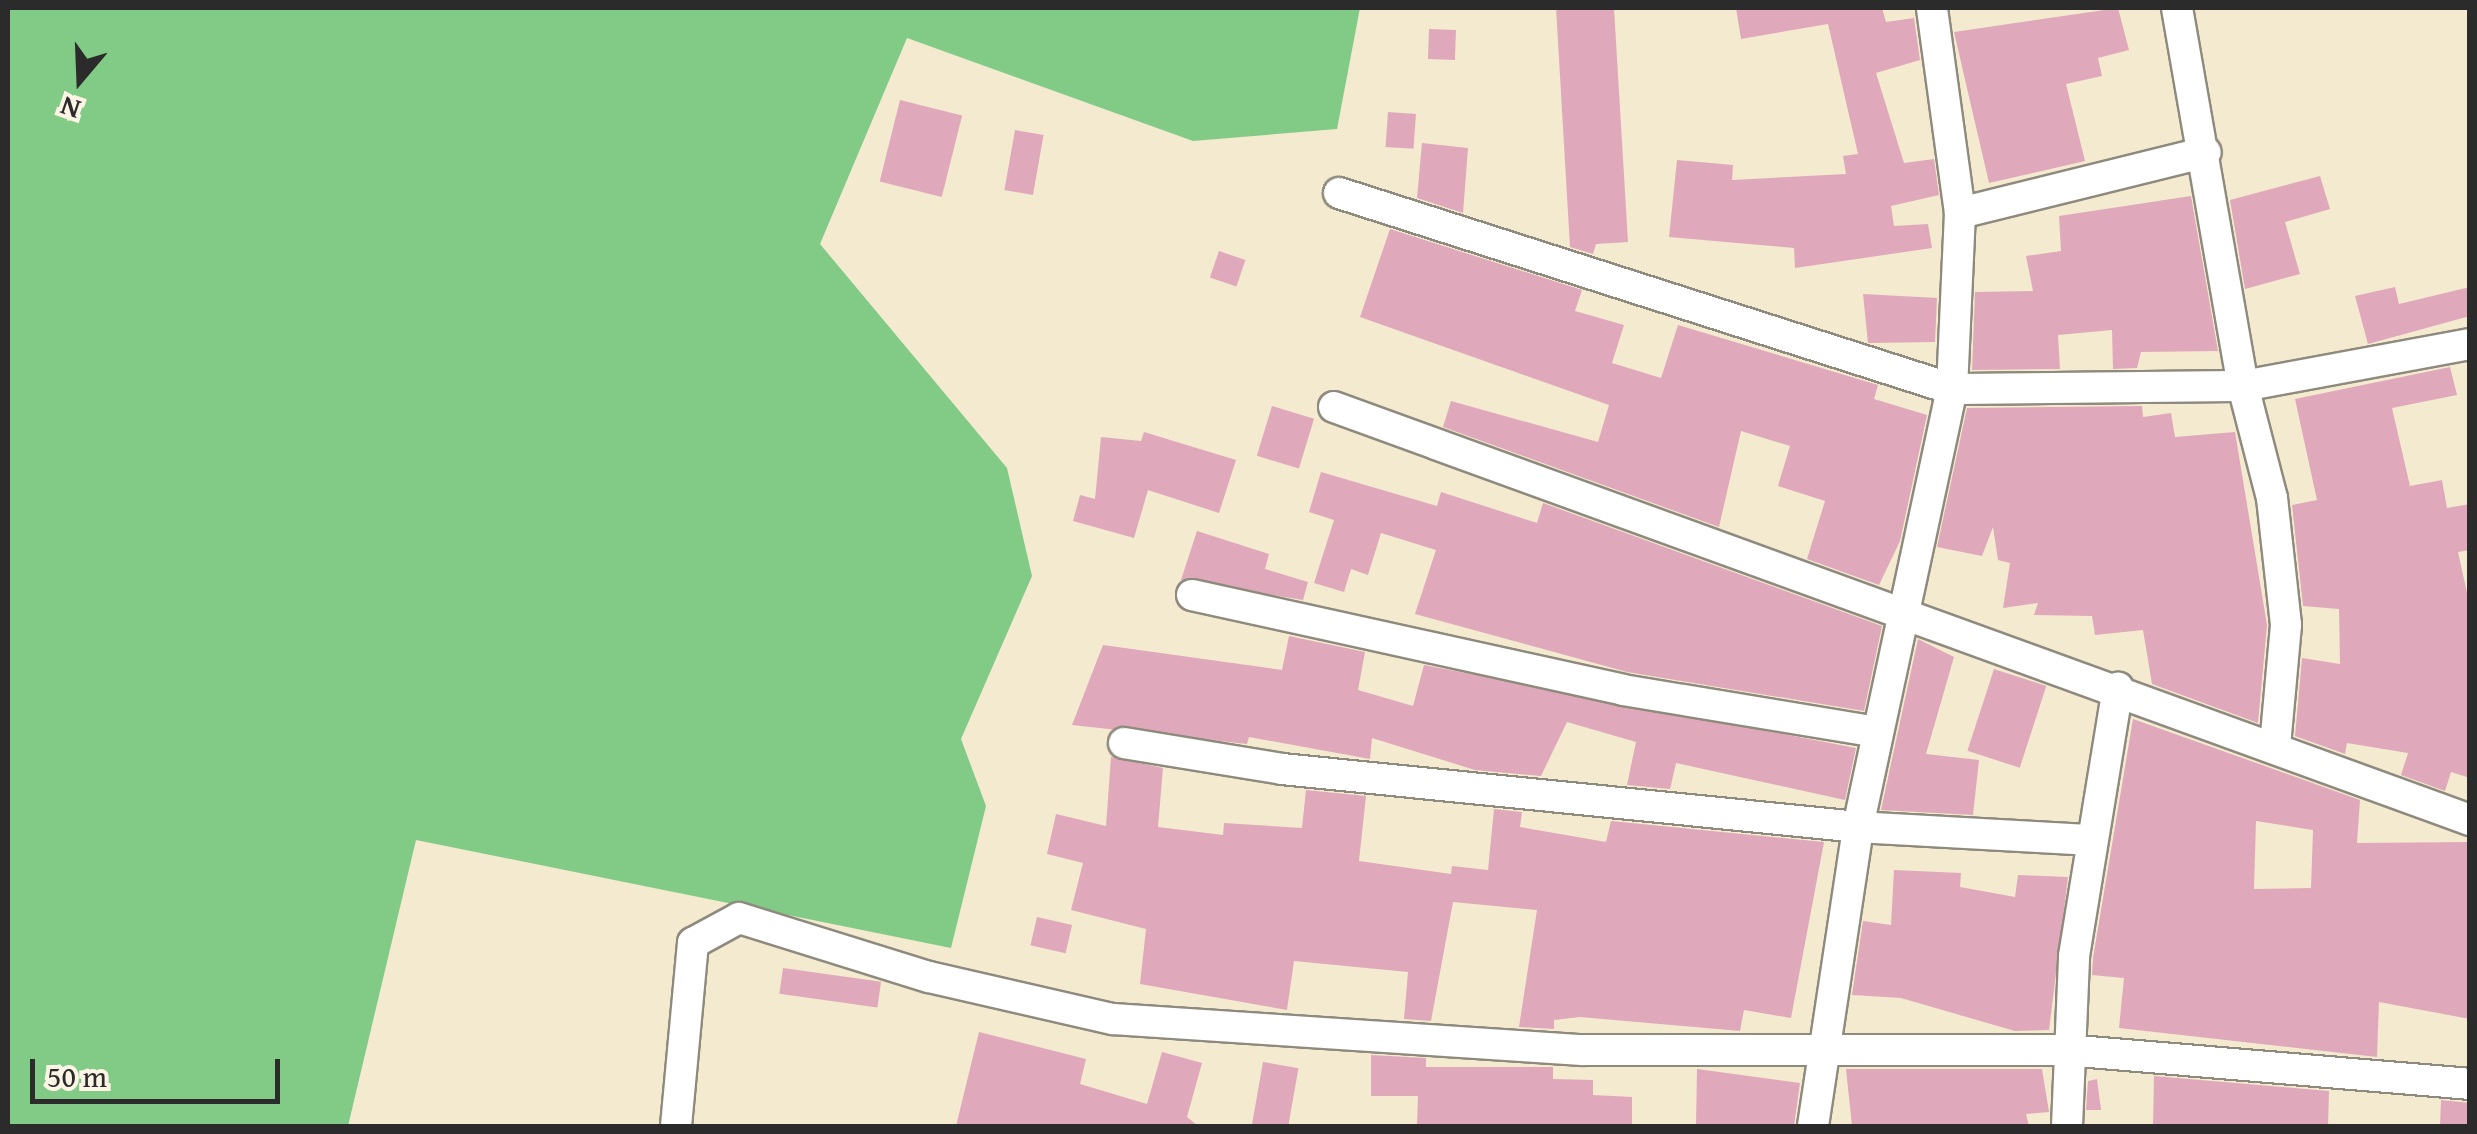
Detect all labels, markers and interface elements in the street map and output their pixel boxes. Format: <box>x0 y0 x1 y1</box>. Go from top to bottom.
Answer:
north arrow <box>30 30 130 130</box>
text: N <box>55 86 86 131</box>
scale bar <box>35 1039 285 1101</box>
text: 50 m <box>47 1054 107 1098</box>

